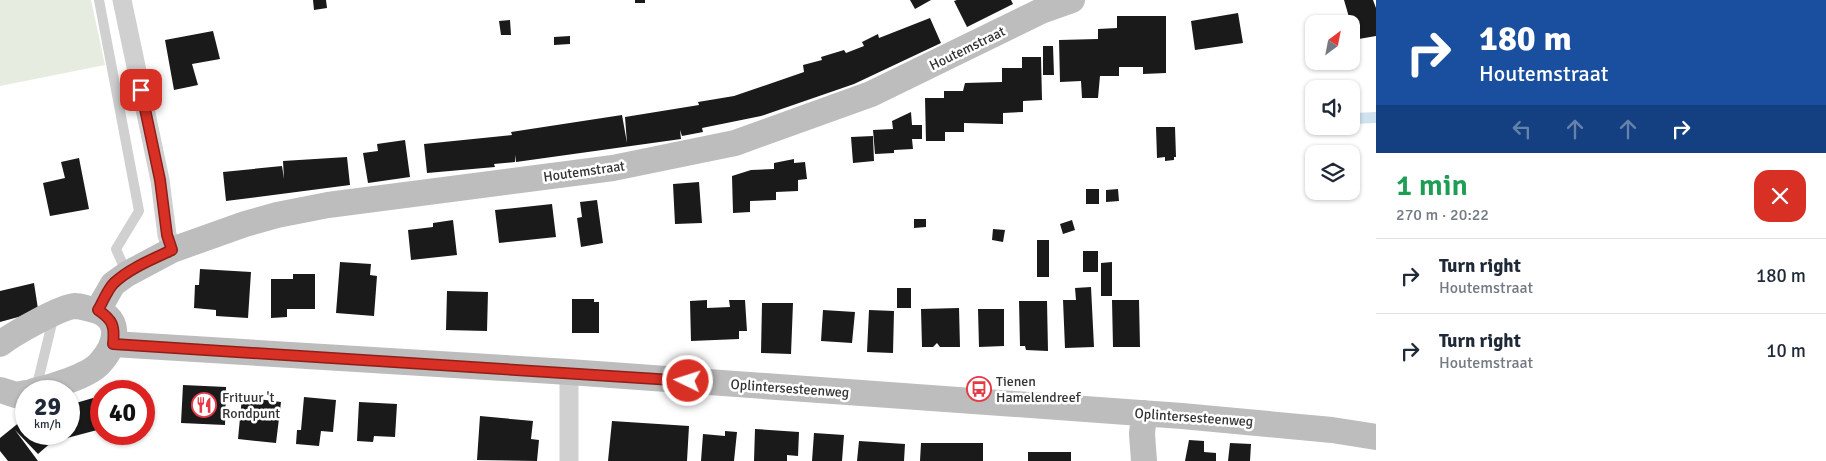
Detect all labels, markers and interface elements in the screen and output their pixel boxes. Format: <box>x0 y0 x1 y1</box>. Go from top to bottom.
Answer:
north arrow <box>1305 15 1360 70</box>
map controls <box>1305 15 1360 200</box>
text: 180 m <box>1479 17 1572 60</box>
icon: right <box>1396 20 1461 85</box>
street label: Houtemstraat <box>926 23 1008 74</box>
text: Houtemstraat <box>1479 60 1608 87</box>
pin <box>120 69 162 111</box>
icon: arrive <box>127 76 155 104</box>
button: sound <box>1305 80 1360 135</box>
icon: left <box>1508 115 1536 143</box>
icon: ahead <box>1561 115 1589 143</box>
icon: ahead <box>1614 115 1642 143</box>
icon: right <box>1667 115 1695 143</box>
button: layers <box>1305 145 1360 200</box>
street label: Houtemstraat <box>542 157 626 186</box>
text: 1 min <box>1396 167 1468 204</box>
button: close <box>1754 170 1806 222</box>
text: 270 m · 20:22 <box>1396 205 1489 225</box>
text: Turn right <box>1439 254 1521 278</box>
icon: right <box>1396 262 1424 290</box>
text: 180 m <box>1756 264 1806 288</box>
text: Houtemstraat <box>1439 278 1533 298</box>
text: Turn right <box>1439 329 1521 353</box>
icon: right <box>1396 337 1424 365</box>
text: 10 m <box>1766 339 1806 363</box>
text: Houtemstraat <box>1439 353 1533 373</box>
position arrow <box>661 354 713 406</box>
place label: Tienen Hamelendreef <box>996 373 1082 406</box>
street label: Oplintersesteenweg <box>730 376 850 401</box>
bus stop icon: Tienen Hamelendreef <box>966 376 992 402</box>
speed limit sign: 40 <box>90 380 155 445</box>
place label: Frituur 't Rondpunt <box>222 389 280 422</box>
text: 29 <box>34 391 61 422</box>
restaurant icon: Frituur 't Rondpunt <box>191 392 217 418</box>
street label: Oplintersesteenweg <box>1134 405 1254 430</box>
text: km/h <box>34 417 61 432</box>

